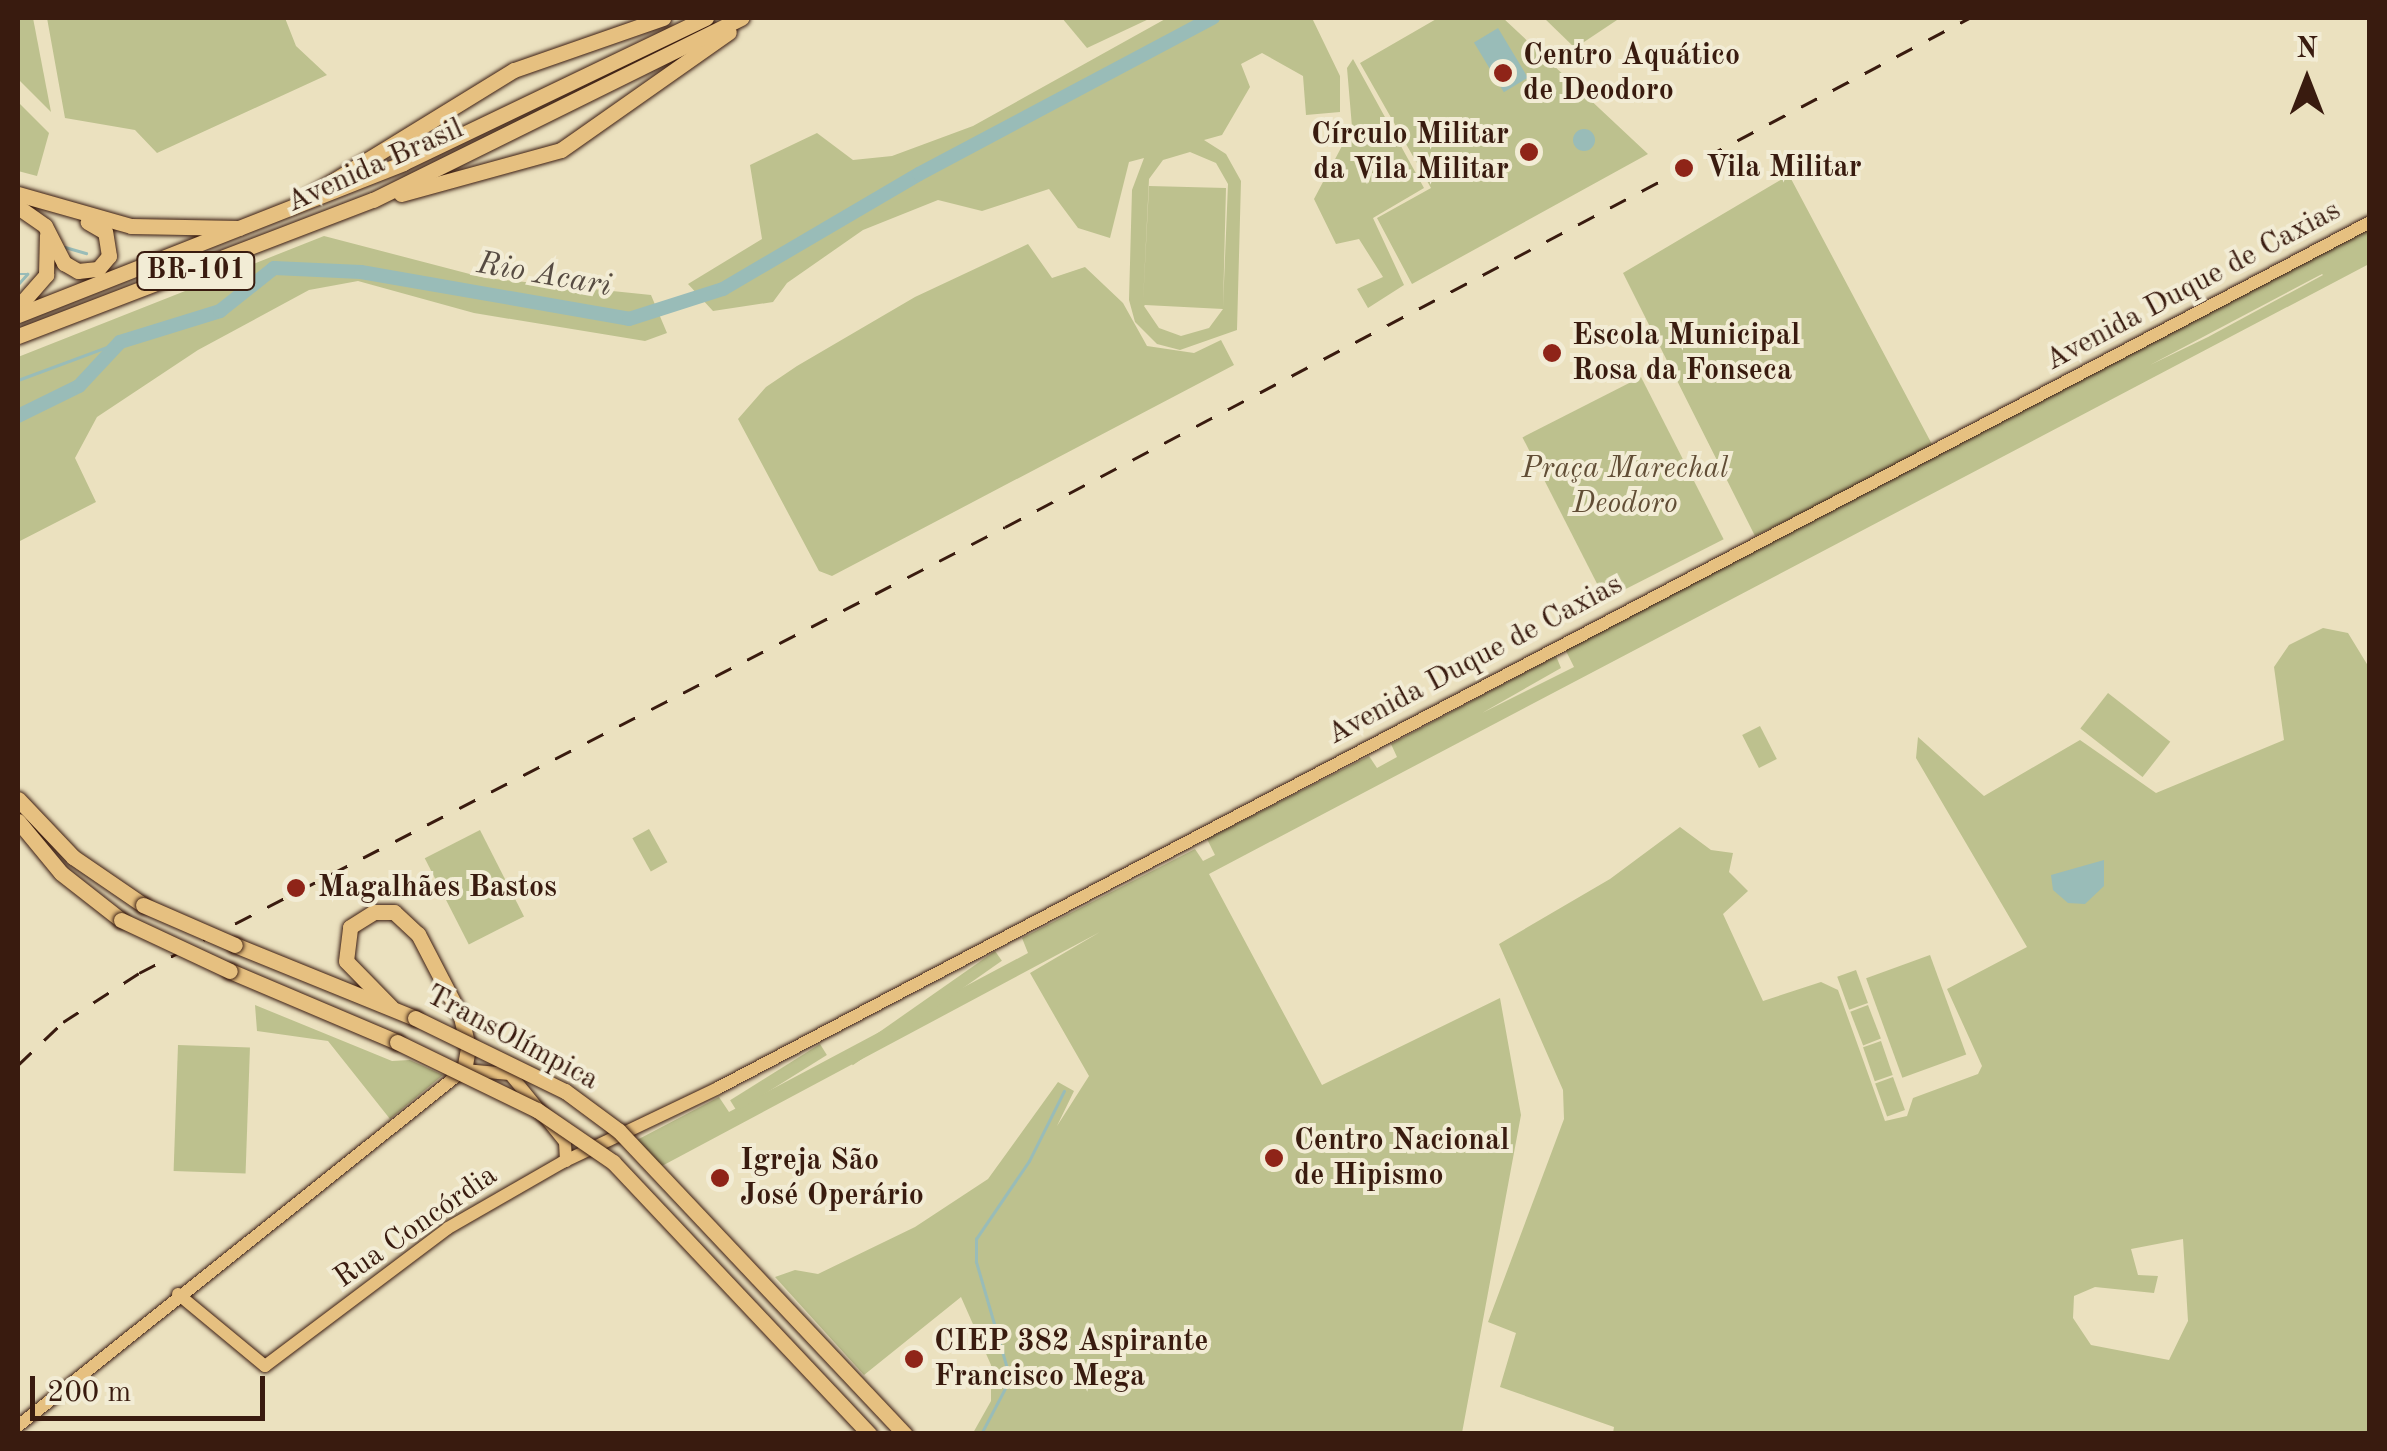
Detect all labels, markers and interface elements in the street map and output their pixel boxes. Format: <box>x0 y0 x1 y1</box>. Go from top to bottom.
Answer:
north arrow <box>2257 30 2357 130</box>
text: N <box>2296 36 2318 64</box>
place label: Centro Aquático de Deodoro <box>1523 38 1740 108</box>
marker: Centro Aquático de Deodoro <box>1492 62 1514 84</box>
street label: Avenida Brasil <box>281 111 469 221</box>
place label: Círculo Militar da Vila Militar <box>1311 117 1509 188</box>
marker: Círculo Militar da Vila Militar <box>1518 141 1540 163</box>
place label: Vila Militar <box>1706 150 1862 186</box>
marker: Vila Militar <box>1671 155 1697 181</box>
street label: Avenida Duque de Caxias <box>2039 193 2347 379</box>
water label: Rio Acari <box>474 245 614 307</box>
road number: BR-101 <box>136 248 256 294</box>
place label: Escola Municipal Rosa da Fonseca <box>1572 318 1800 388</box>
marker: Escola Municipal Rosa da Fonseca <box>1541 342 1563 364</box>
park label: Praça Marechal Deodoro <box>1522 451 1728 522</box>
street label: Avenida Duque de Caxias <box>1321 567 1629 753</box>
place label: Magalhães Bastos <box>318 870 557 906</box>
marker: Magalhães Bastos <box>283 875 309 901</box>
street label: TransOlímpica <box>420 977 604 1099</box>
place label: Centro Nacional de Hipismo <box>1294 1123 1509 1194</box>
place label: Igreja São José Operário <box>740 1143 924 1214</box>
marker: Centro Nacional de Hipismo <box>1263 1147 1285 1169</box>
street label: Rua Concórdia <box>328 1158 504 1296</box>
marker: Igreja São José Operário <box>709 1167 731 1189</box>
place label: CIEP 382 Aspirante Francisco Mega <box>934 1324 1208 1394</box>
marker: CIEP 382 Aspirante Francisco Mega <box>903 1348 925 1370</box>
scale bar <box>35 1356 270 1418</box>
text: 200 m <box>47 1378 131 1408</box>

